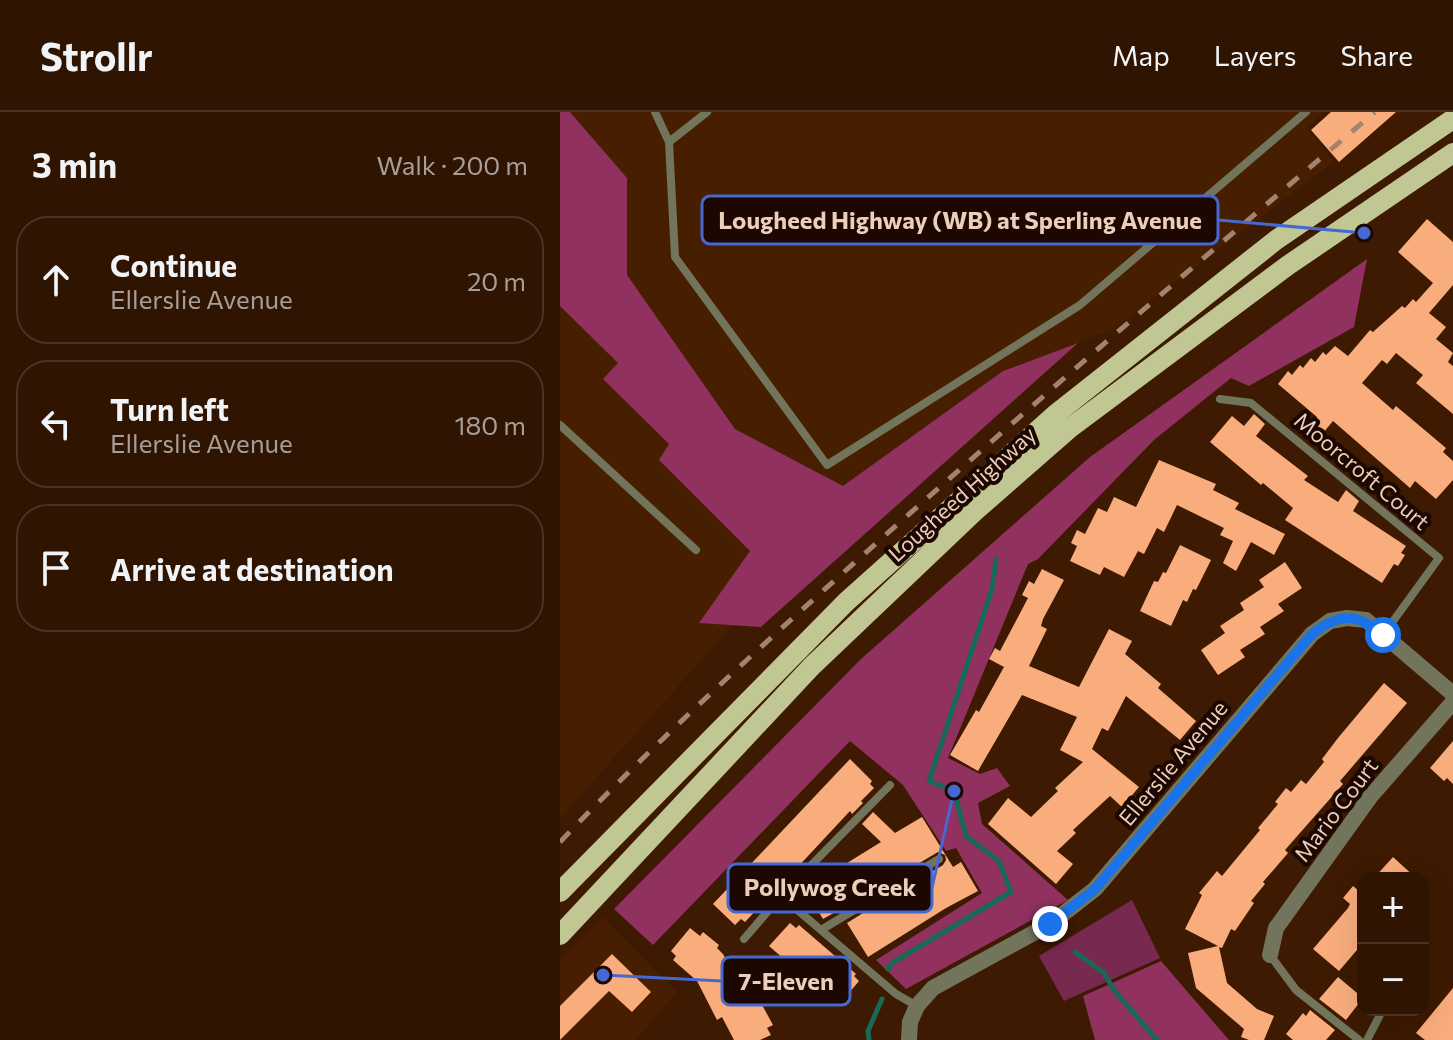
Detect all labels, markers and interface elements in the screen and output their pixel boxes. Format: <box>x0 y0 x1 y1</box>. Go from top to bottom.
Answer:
text: Strollr <box>40 32 153 79</box>
text: Map <box>1112 38 1170 72</box>
text: Layers <box>1214 38 1296 72</box>
text: Share <box>1340 38 1413 72</box>
text: 3 min <box>32 143 117 185</box>
text: Walk · 200 m <box>377 149 528 180</box>
callout: Lougheed Highway (WB) at Sperling Avenue <box>702 196 1218 244</box>
text: Lougheed Highway (WB) at Sperling Avenue <box>718 205 1202 234</box>
text: Continue <box>110 246 237 283</box>
icon: ahead <box>34 258 78 302</box>
text: 20 m <box>467 265 526 296</box>
text: Ellerslie Avenue <box>110 283 293 314</box>
text: Turn left <box>110 390 229 427</box>
icon: left <box>34 402 78 446</box>
street label: Moorcroft Court <box>1289 406 1435 535</box>
text: 180 m <box>454 409 526 440</box>
street label: Lougheed Highway <box>882 420 1041 567</box>
text: Ellerslie Avenue <box>110 427 293 458</box>
icon: arrive <box>34 546 78 590</box>
text: Arrive at destination <box>110 550 394 587</box>
route start <box>1365 617 1401 653</box>
street label: Ellerslie Avenue <box>1113 695 1233 831</box>
street label: Mario Court <box>1288 753 1383 867</box>
callout: Pollywog Creek <box>728 864 932 912</box>
text: Pollywog Creek <box>744 872 916 901</box>
map controls <box>1357 872 1429 1016</box>
button: + <box>1357 872 1429 944</box>
route end <box>1032 906 1068 942</box>
button: − <box>1357 944 1429 1016</box>
callout: 7-Eleven <box>722 957 850 1005</box>
text: 7-Eleven <box>738 966 834 995</box>

